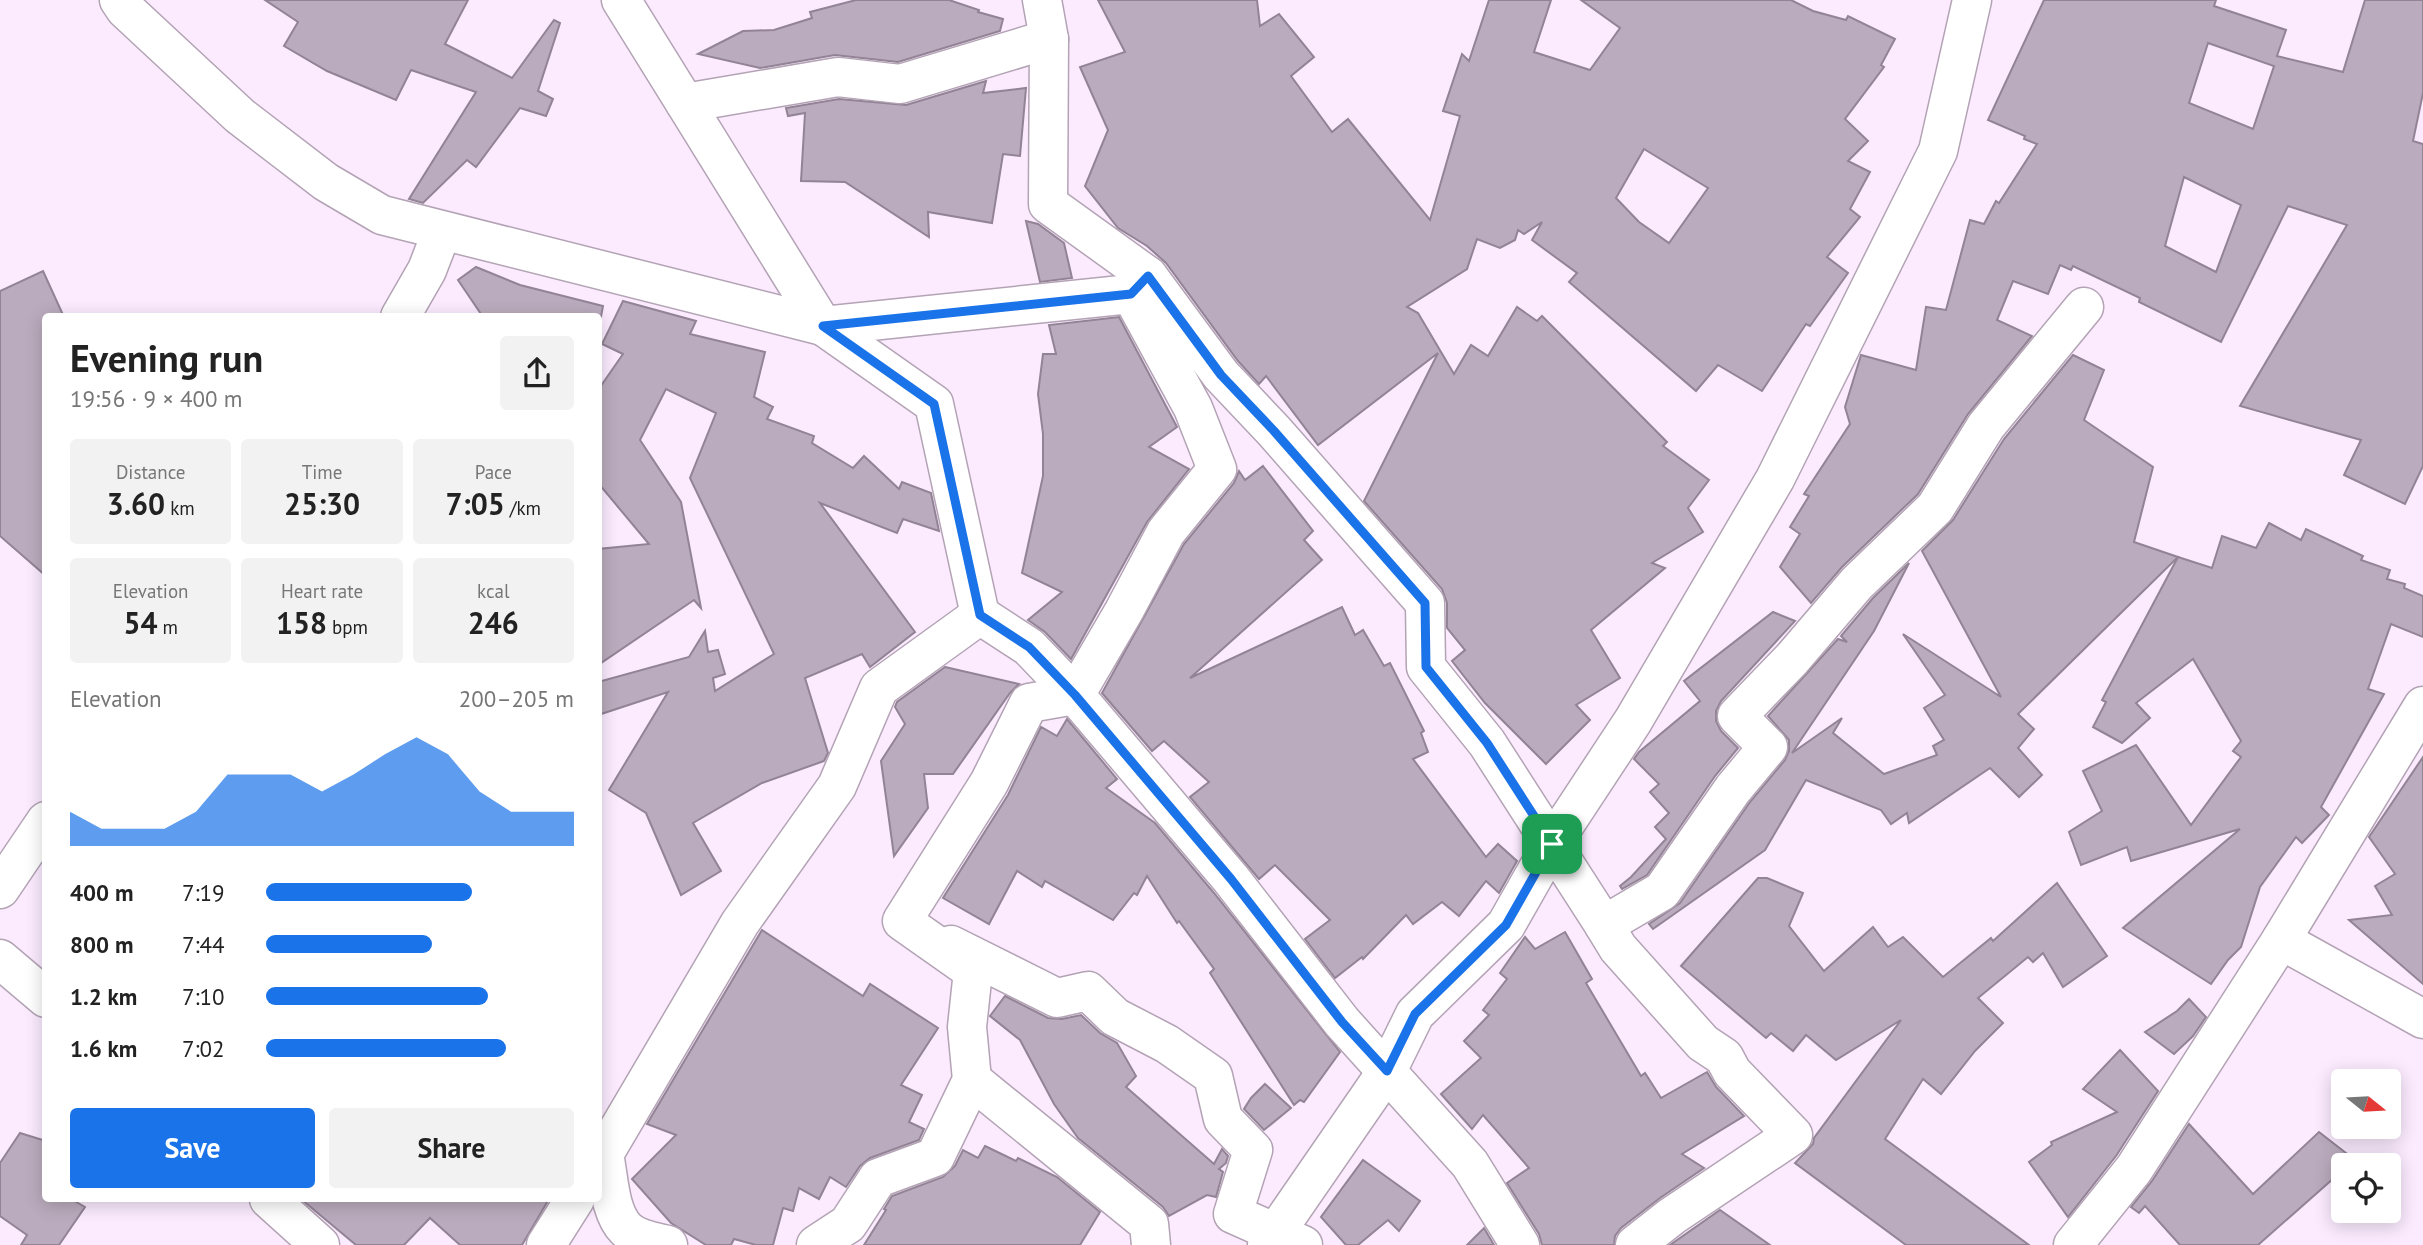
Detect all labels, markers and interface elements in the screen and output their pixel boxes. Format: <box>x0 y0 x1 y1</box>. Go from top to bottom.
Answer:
text: Evening run <box>70 333 263 382</box>
button: share <box>500 336 574 410</box>
text: 19:56 · 9 × 400 m <box>70 384 242 413</box>
text: Distance <box>116 460 185 484</box>
text: Time <box>302 460 342 484</box>
text: Pace <box>475 460 512 484</box>
text: 3.60 <box>107 484 165 523</box>
text: 25:30 <box>284 484 360 523</box>
text: 7:05 <box>446 484 505 523</box>
text: km <box>165 496 195 520</box>
text: /km <box>505 496 541 520</box>
text: Elevation <box>113 579 189 603</box>
text: Heart rate <box>281 579 363 603</box>
text: kcal <box>477 579 510 603</box>
text: 54 <box>123 603 157 642</box>
text: 158 <box>276 603 327 642</box>
text: 246 <box>468 603 519 642</box>
text: m <box>157 615 178 639</box>
text: bpm <box>327 615 368 639</box>
text: Elevation <box>70 684 162 713</box>
text: 200–205 m <box>459 684 574 713</box>
pin <box>1522 814 1582 874</box>
icon: arrive <box>1533 825 1571 863</box>
text: 400 m <box>70 878 133 907</box>
text: 7:19 <box>182 878 225 907</box>
text: 800 m <box>70 930 133 959</box>
text: 7:44 <box>182 930 225 959</box>
text: 1.2 km <box>70 982 137 1011</box>
text: 7:10 <box>182 982 225 1011</box>
text: 1.6 km <box>70 1034 137 1063</box>
text: 7:02 <box>182 1034 225 1063</box>
north arrow <box>2331 1069 2401 1139</box>
map controls <box>2331 1069 2401 1223</box>
button: Save <box>70 1108 315 1188</box>
button: Share <box>329 1108 574 1188</box>
button: locate <box>2331 1153 2401 1223</box>

